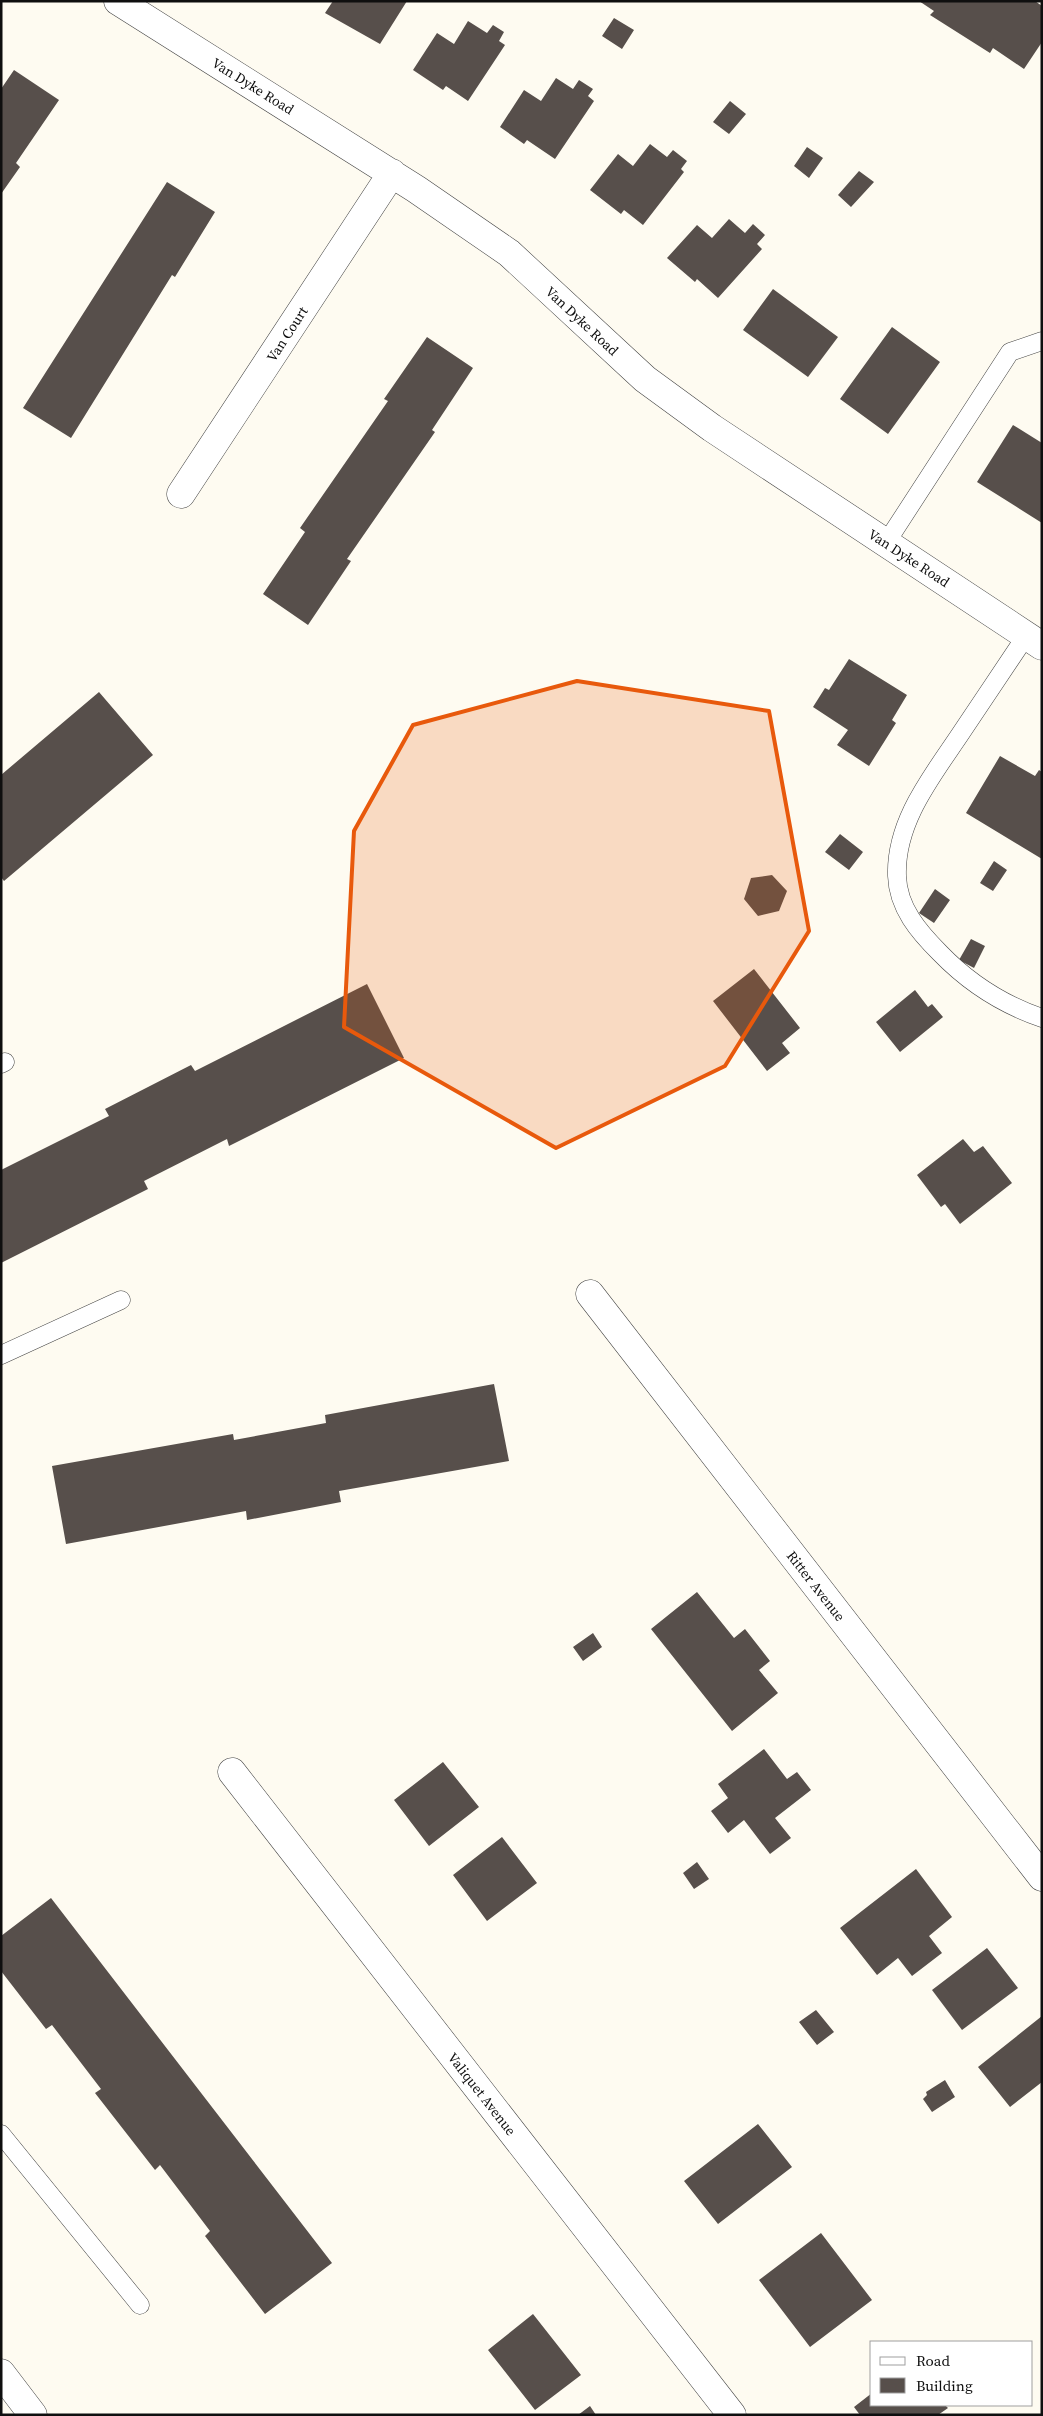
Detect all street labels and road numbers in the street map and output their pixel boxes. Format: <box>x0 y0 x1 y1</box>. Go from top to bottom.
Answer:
street label: Van Dyke Road <box>208 53 298 119</box>
street label: Van Dyke Road <box>541 282 623 360</box>
street label: Van Court <box>262 302 313 366</box>
street label: Van Dyke Road <box>864 524 954 592</box>
street label: Ritter Avenue <box>782 1546 850 1626</box>
street label: Valiquet Avenue <box>443 2048 521 2140</box>

